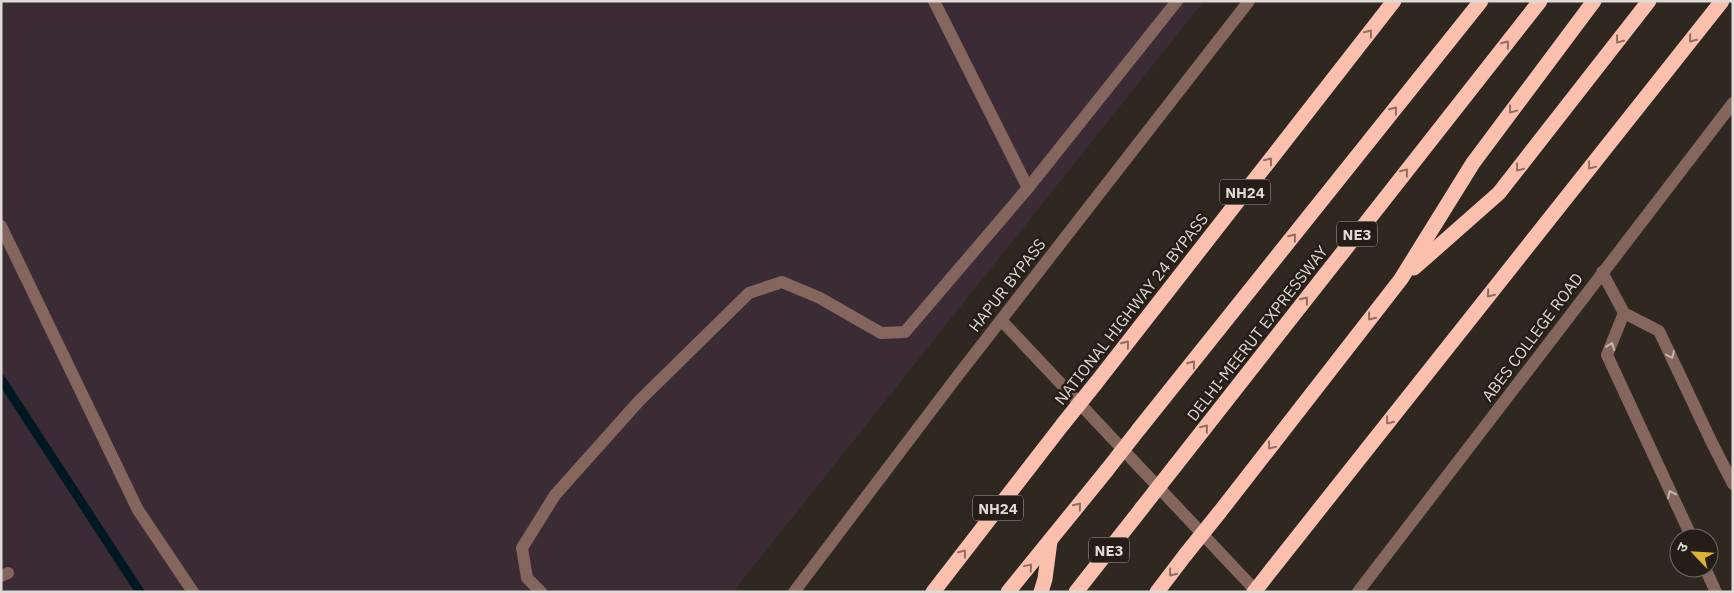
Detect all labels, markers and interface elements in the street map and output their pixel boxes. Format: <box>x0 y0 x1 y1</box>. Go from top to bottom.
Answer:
one-way arrow <box>1363 30 1371 39</box>
one-way arrow <box>1617 34 1625 43</box>
one-way arrow <box>1689 34 1698 43</box>
one-way arrow <box>1500 41 1508 50</box>
one-way arrow <box>1509 104 1518 114</box>
one-way arrow <box>1389 107 1397 116</box>
one-way arrow <box>1263 158 1271 167</box>
one-way arrow <box>1587 161 1596 170</box>
one-way arrow <box>1516 162 1525 171</box>
one-way arrow <box>1400 169 1408 178</box>
road number: NH24 <box>1220 180 1270 204</box>
street label: NATIONAL HIGHWAY 24 BYPASS <box>1050 209 1212 409</box>
road number: NE3 <box>1337 222 1377 246</box>
street label: HAPUR BYPASS <box>964 234 1050 336</box>
one-way arrow <box>1288 234 1296 243</box>
street label: DELHI-MEERUT EXPRESSWAY <box>1182 241 1332 425</box>
street label: ABES COLLEGE ROAD <box>1477 269 1587 405</box>
one-way arrow <box>1486 288 1495 297</box>
one-way arrow <box>1300 297 1308 306</box>
one-way arrow <box>1369 311 1377 320</box>
one-way arrow <box>1120 341 1129 350</box>
one-way arrow <box>1605 342 1615 351</box>
one-way arrow <box>1664 350 1675 359</box>
one-way arrow <box>1186 361 1194 370</box>
one-way arrow <box>1386 415 1394 424</box>
one-way arrow <box>1199 425 1207 434</box>
one-way arrow <box>1269 440 1277 449</box>
one-way arrow <box>1667 490 1678 499</box>
road number: NH24 <box>973 496 1023 520</box>
one-way arrow <box>1073 503 1081 512</box>
north arrow <box>1669 528 1719 578</box>
road number: NE3 <box>1089 538 1129 562</box>
text: उ <box>1672 539 1692 555</box>
one-way arrow <box>957 550 965 559</box>
one-way arrow <box>1023 563 1032 572</box>
one-way arrow <box>1169 567 1177 576</box>

